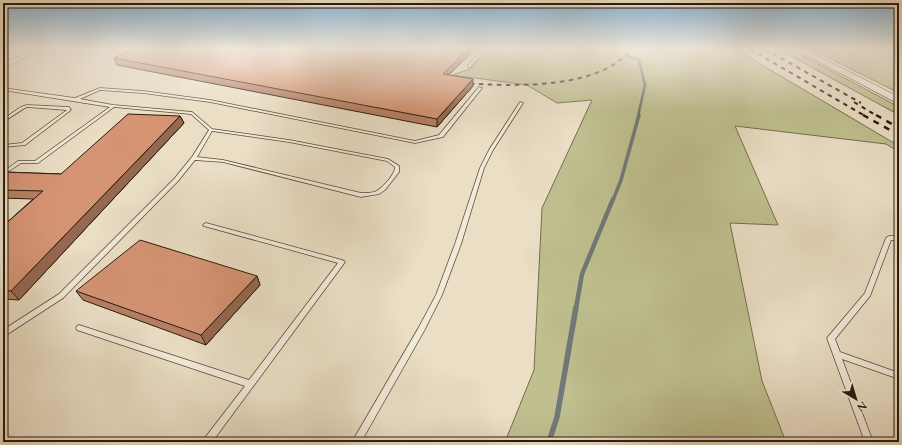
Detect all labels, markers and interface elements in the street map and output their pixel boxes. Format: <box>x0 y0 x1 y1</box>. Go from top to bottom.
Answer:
north arrow <box>836 379 876 419</box>
text: N <box>854 399 870 415</box>

